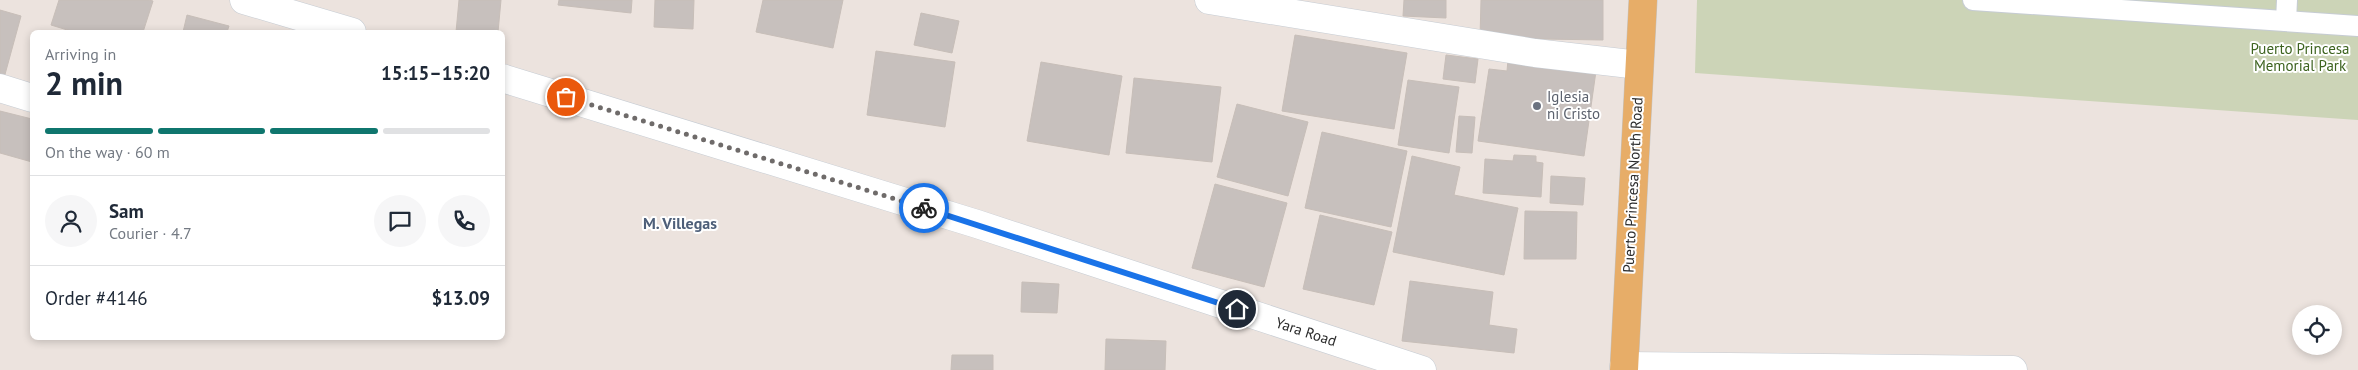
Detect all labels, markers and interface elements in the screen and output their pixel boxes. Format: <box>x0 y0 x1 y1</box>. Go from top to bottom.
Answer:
park label: Puerto Princesa Memorial Park <box>2250 39 2350 75</box>
text: Arriving in <box>45 44 116 64</box>
text: 15:15–15:20 <box>381 61 490 85</box>
text: 2 min <box>45 62 123 104</box>
pin <box>545 76 587 118</box>
icon: bag <box>552 83 580 111</box>
place label: Iglesia ni Cristo <box>1547 87 1600 123</box>
street label: Puerto Princesa North Road <box>1618 97 1647 273</box>
marker: Iglesia ni Cristo <box>1531 100 1543 112</box>
text: On the way · 60 m <box>45 142 170 162</box>
courier <box>899 183 949 233</box>
icon: bike <box>910 194 938 222</box>
button: person <box>45 195 97 247</box>
button: chat <box>374 195 426 247</box>
button: phone <box>438 195 490 247</box>
text: Sam <box>109 199 144 223</box>
district label: M. Villegas <box>643 213 717 233</box>
text: Courier · 4.7 <box>109 223 192 243</box>
text: Order #4146 <box>45 286 148 310</box>
text: $13.09 <box>431 286 490 310</box>
pin <box>1216 288 1258 330</box>
icon: home <box>1223 295 1251 323</box>
map controls <box>2292 305 2342 355</box>
button: locate <box>2292 305 2342 355</box>
street label: Yara Road <box>1273 313 1339 350</box>

